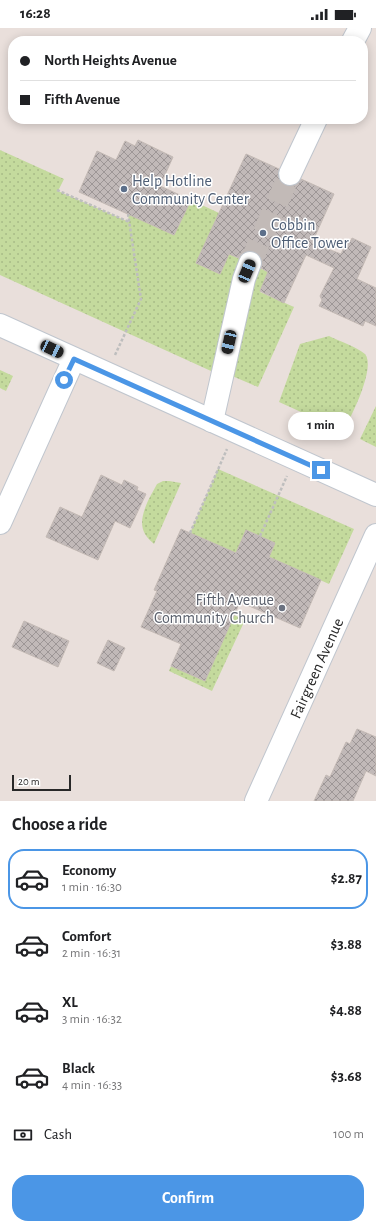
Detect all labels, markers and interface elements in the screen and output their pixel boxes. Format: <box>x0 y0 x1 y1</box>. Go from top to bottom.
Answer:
text: 16:28 <box>20 6 51 21</box>
text: North Heights Avenue <box>44 53 177 68</box>
text: Fifth Avenue <box>44 92 120 107</box>
place label: Help Hotline Community Center <box>132 173 250 208</box>
marker: Help Hotline Community Center <box>119 184 129 194</box>
place label: Cobbin Office Tower <box>271 217 349 251</box>
marker: Cobbin Office Tower <box>258 228 268 238</box>
car <box>237 258 257 284</box>
car <box>220 329 238 355</box>
car <box>39 338 65 360</box>
route start <box>55 371 73 389</box>
callout: 1 min <box>288 412 354 440</box>
text: 1 min <box>307 419 335 432</box>
route end <box>312 461 330 479</box>
place label: Fifth Avenue Community Church <box>154 592 274 627</box>
marker: Fifth Avenue Community Church <box>277 603 287 613</box>
street label: Fairgreen Avenue <box>287 616 347 721</box>
scale bar <box>12 773 71 792</box>
text: 20 m <box>18 776 39 787</box>
text: Choose a ride <box>12 816 107 834</box>
icon: car <box>14 861 50 897</box>
text: Economy <box>62 863 116 878</box>
text: $2.87 <box>331 871 362 886</box>
text: 1 min · 16:30 <box>62 881 122 894</box>
icon: car <box>14 927 50 963</box>
text: Comfort <box>62 929 111 944</box>
text: $3.88 <box>331 937 362 952</box>
text: 2 min · 16:31 <box>62 947 121 960</box>
icon: car <box>14 993 50 1029</box>
text: XL <box>62 995 78 1010</box>
text: $4.88 <box>329 1003 362 1018</box>
text: 3 min · 16:32 <box>62 1013 122 1026</box>
icon: car <box>14 1059 50 1095</box>
text: Black <box>62 1061 95 1076</box>
text: $3.68 <box>331 1069 362 1084</box>
text: 4 min · 16:33 <box>62 1079 122 1092</box>
icon: cash <box>12 1124 34 1146</box>
text: Cash <box>44 1127 72 1142</box>
text: 100 m <box>333 1128 364 1141</box>
button: Confirm <box>12 1175 364 1221</box>

